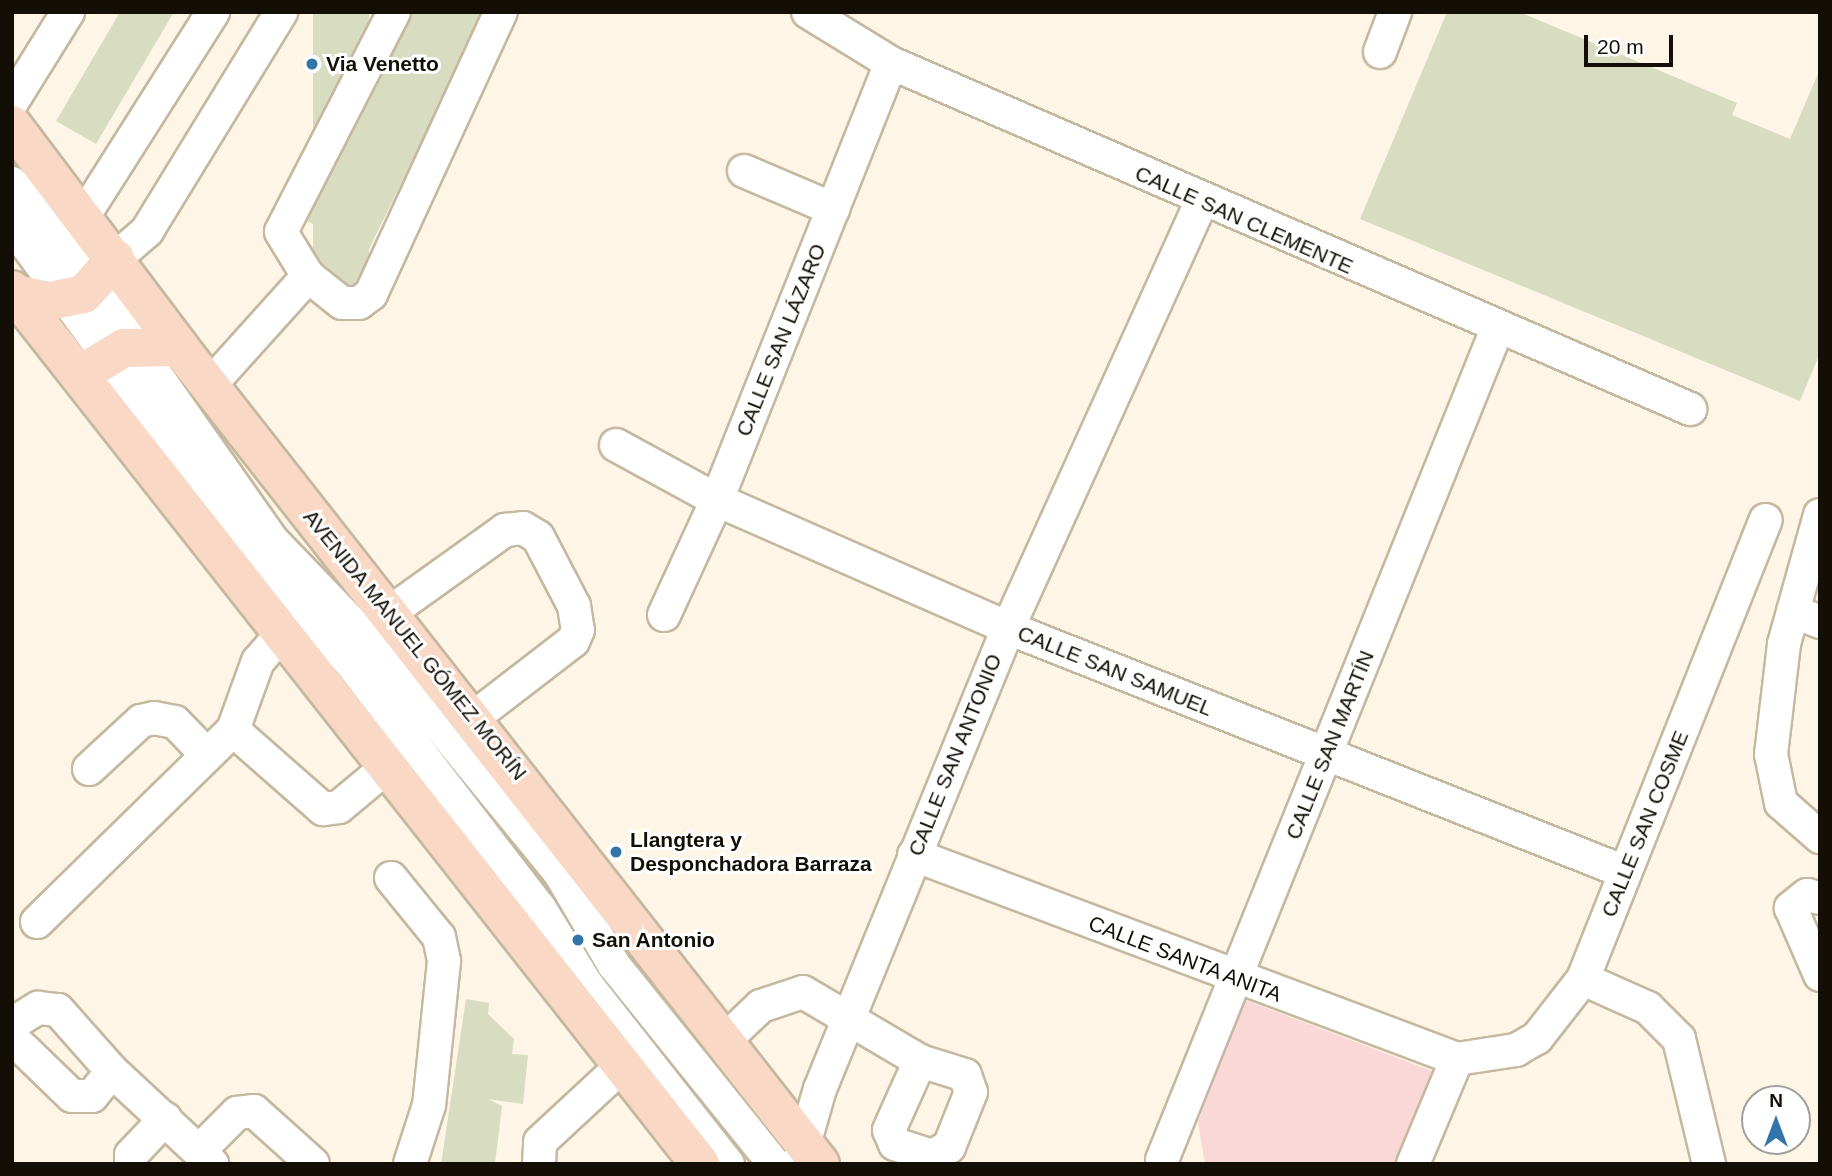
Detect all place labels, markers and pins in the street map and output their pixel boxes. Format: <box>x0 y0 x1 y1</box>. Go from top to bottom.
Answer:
place label: Via Venetto <box>326 51 439 77</box>
marker: Via Venetto <box>304 56 320 72</box>
place label: Llangtera y Desponchadora Barraza <box>630 827 872 877</box>
marker: Llangtera y Desponchadora Barraza <box>608 844 624 860</box>
place label: San Antonio <box>592 927 716 953</box>
marker: San Antonio <box>570 932 586 948</box>

